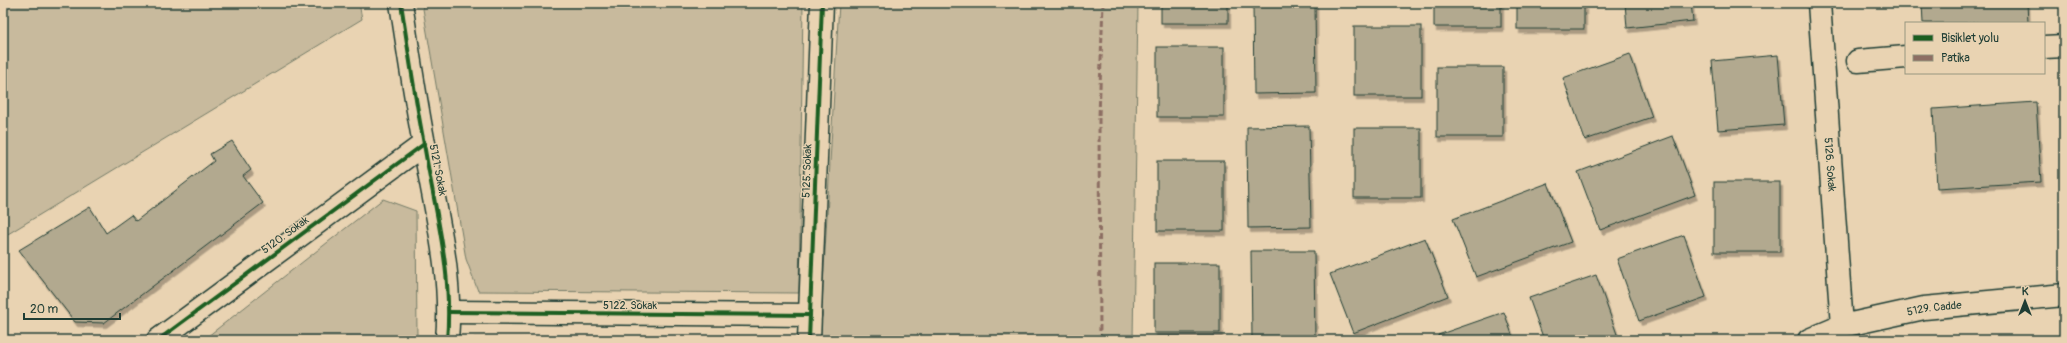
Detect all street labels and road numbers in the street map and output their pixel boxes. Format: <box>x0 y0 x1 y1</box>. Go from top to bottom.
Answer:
street label: 5126. Sokak <box>1822 137 1839 193</box>
street label: 5121. Sokak <box>427 143 449 197</box>
street label: 5125. Sokak <box>800 143 814 198</box>
street label: 5120. Sokak <box>259 213 312 257</box>
street label: 5129. Cadde <box>1906 298 1963 318</box>
street label: 5122. Sokak <box>603 299 657 312</box>

